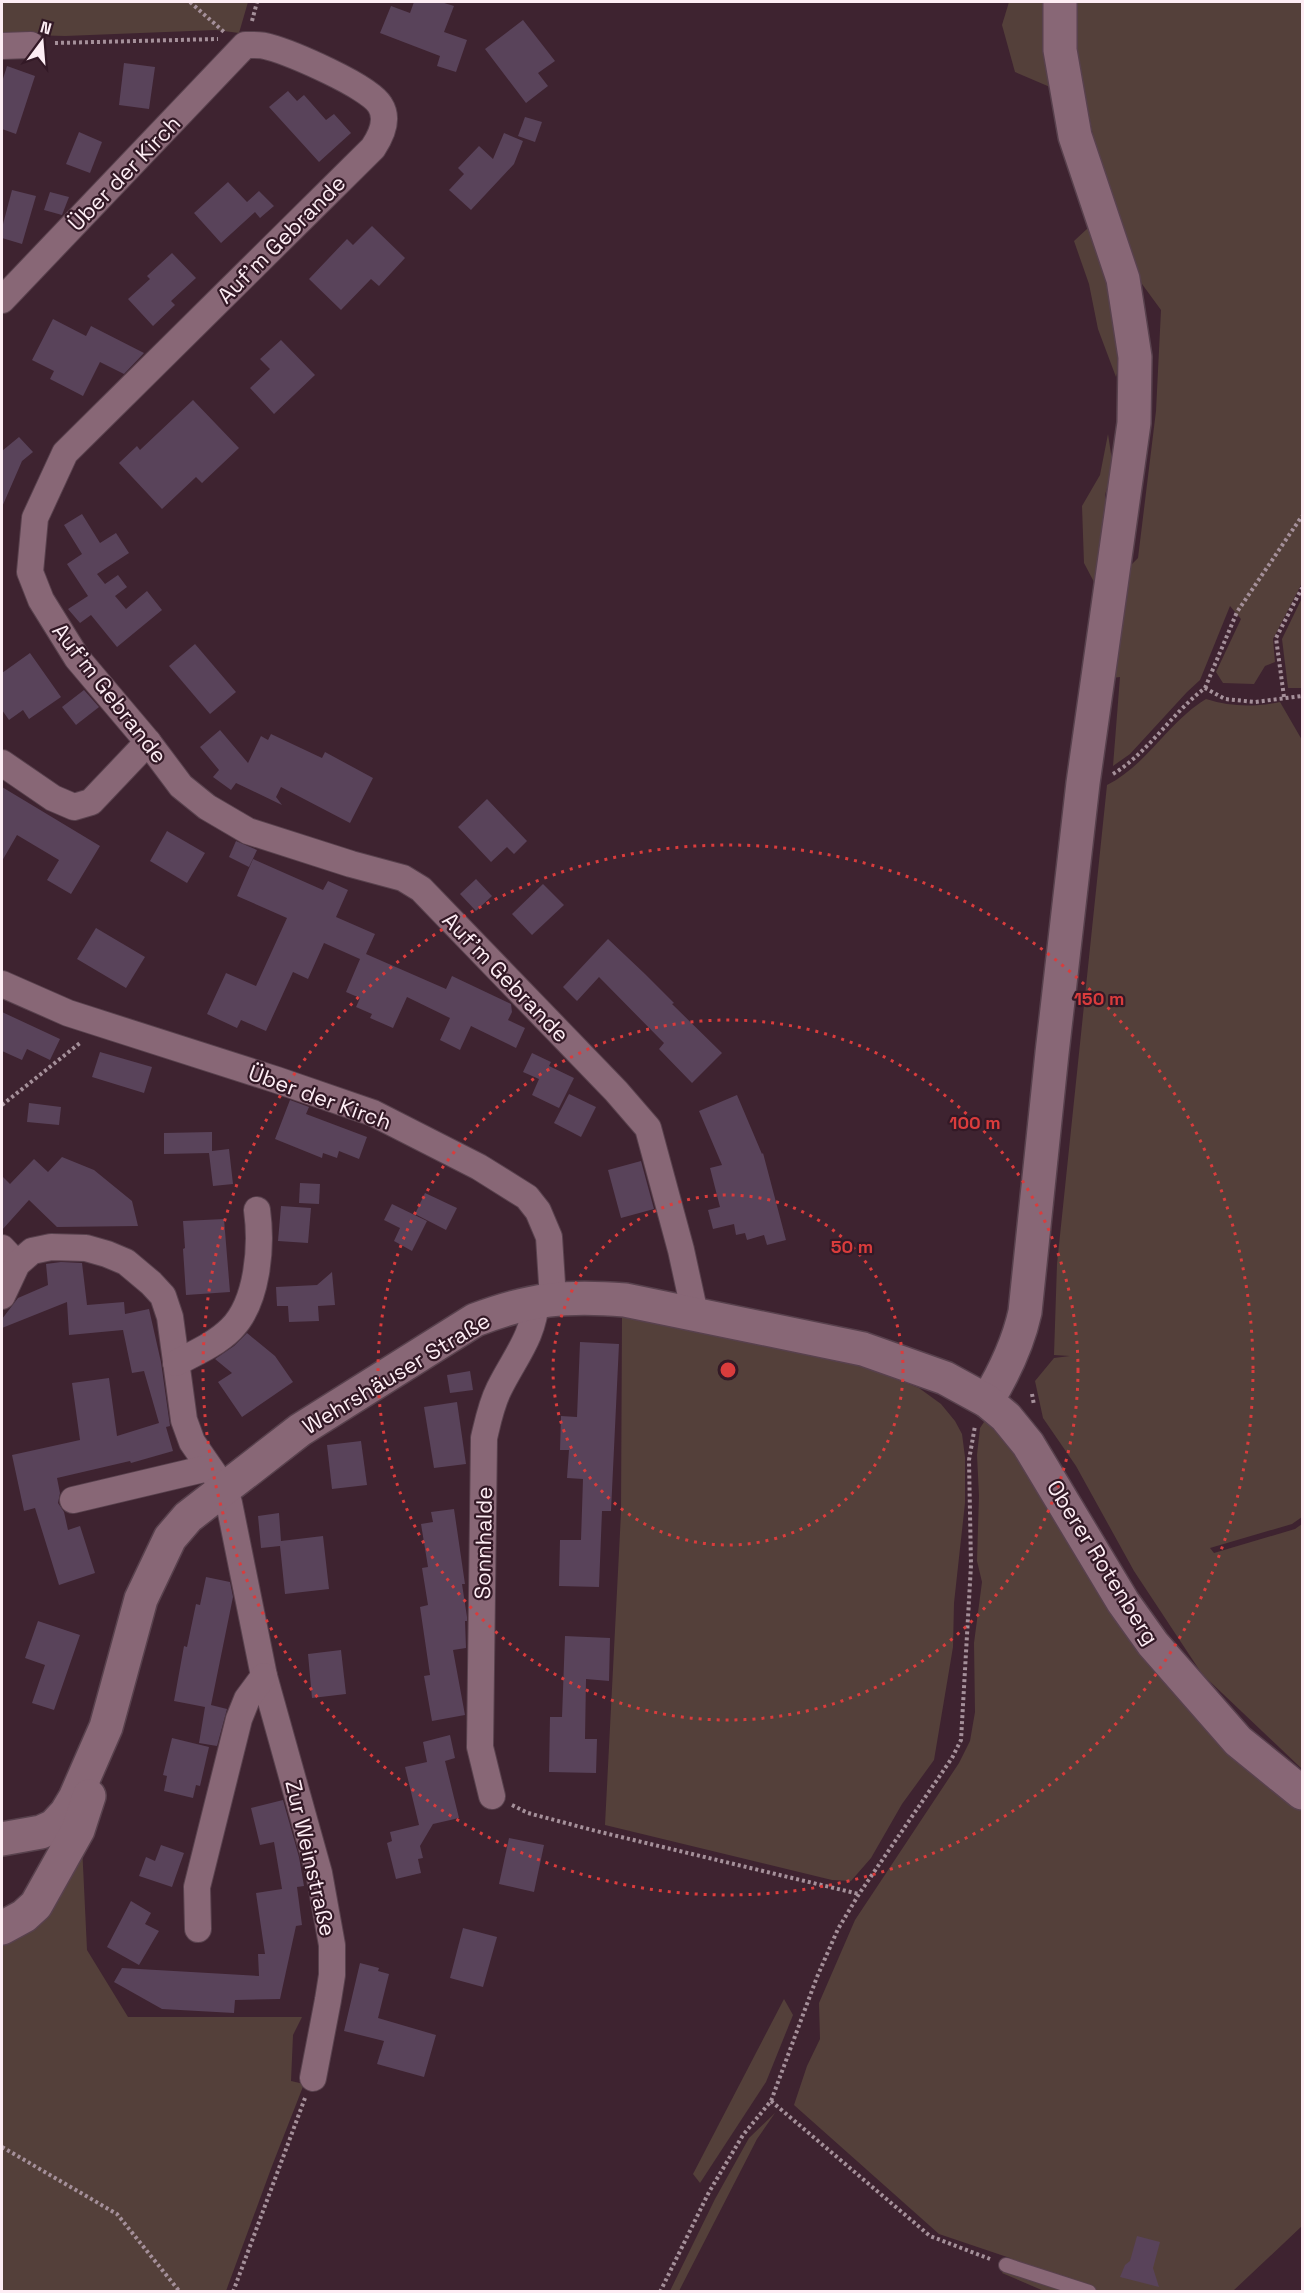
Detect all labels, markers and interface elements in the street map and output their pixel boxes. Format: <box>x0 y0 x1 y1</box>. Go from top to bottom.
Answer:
north arrow <box>12 12 72 72</box>
text: N <box>38 16 54 40</box>
street label: Über der Kirch <box>62 109 186 237</box>
street label: Auf'm Gebrande <box>211 169 351 309</box>
street label: Auf'm Gebrande <box>47 617 173 769</box>
street label: Auf'm Gebrande <box>437 906 575 1048</box>
text: 150 m <box>1074 987 1124 1010</box>
street label: Über der Kirch <box>245 1058 395 1136</box>
text: 100 m <box>949 1111 1001 1134</box>
text: 50 m <box>831 1235 873 1258</box>
street label: Wehrshäuser Straße <box>297 1306 495 1440</box>
centre of rings <box>718 1360 738 1380</box>
street label: Oberer Rotenberg <box>1041 1474 1165 1650</box>
street label: Sonnhalde <box>468 1486 498 1600</box>
street label: Zur Weinstraße <box>279 1777 343 1939</box>

